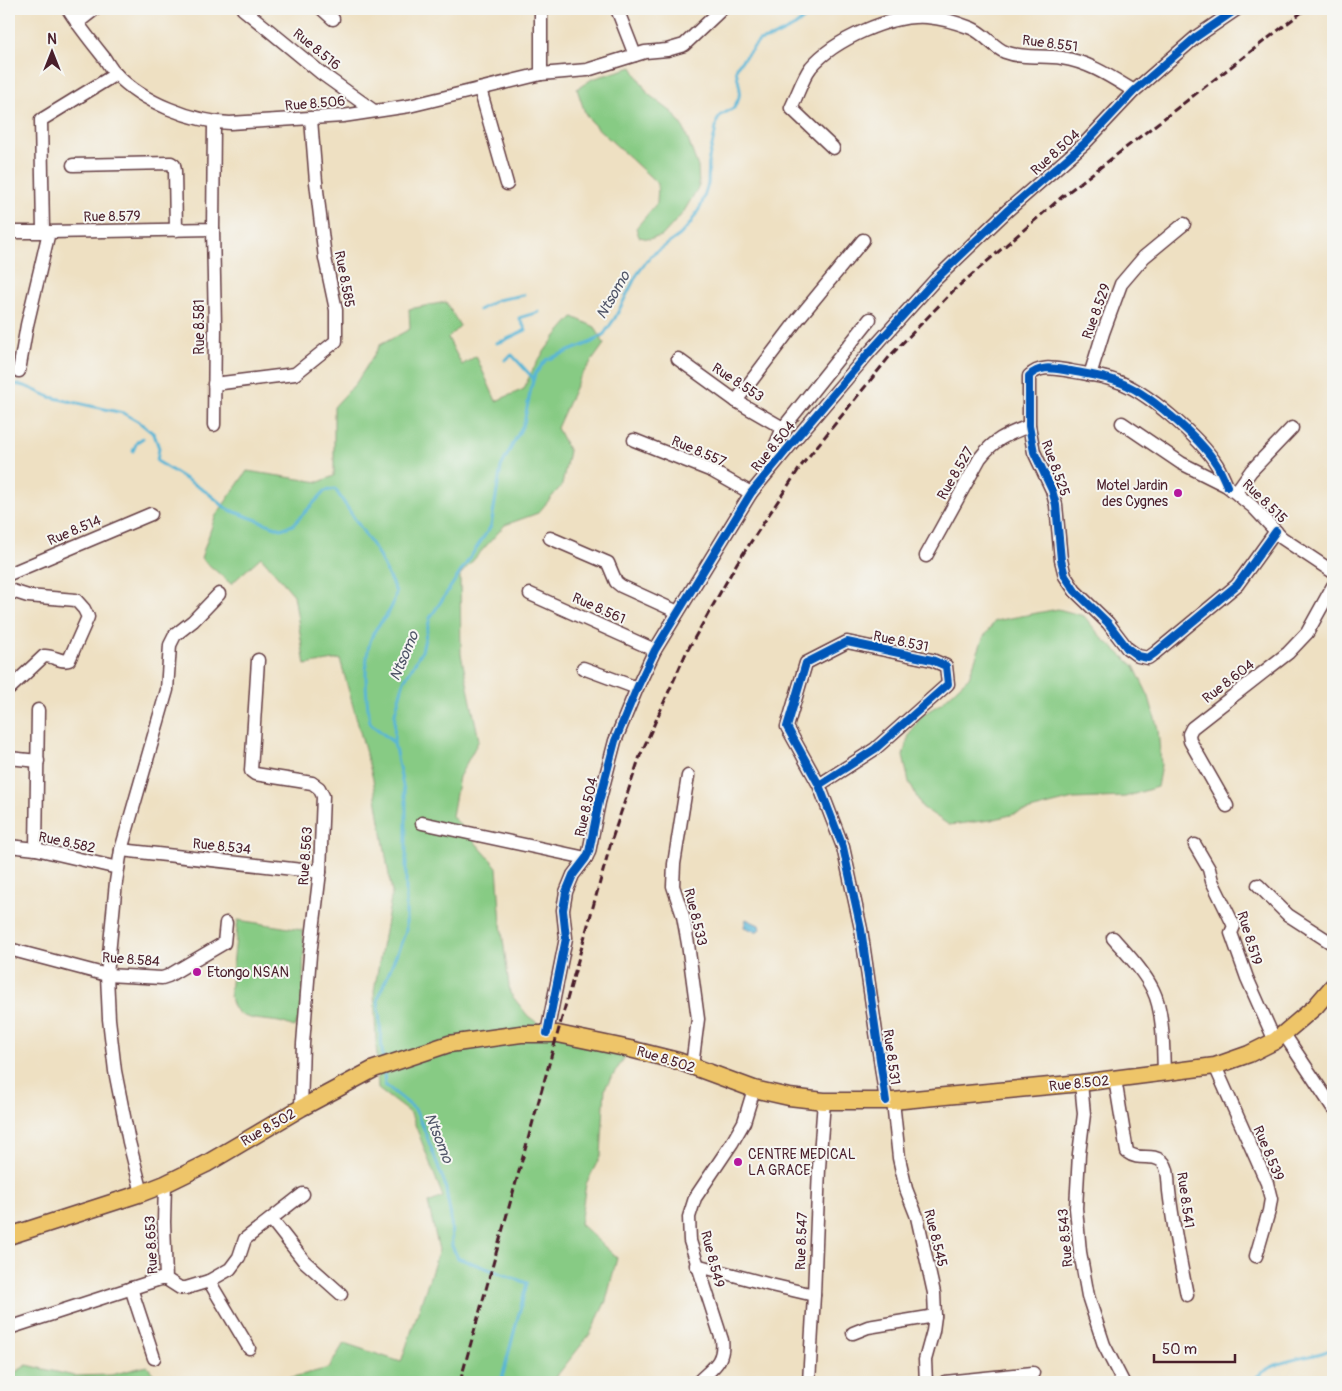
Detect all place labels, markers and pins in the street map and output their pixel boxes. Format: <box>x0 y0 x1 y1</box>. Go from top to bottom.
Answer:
place label: Motel Jardin des Cygnes <box>1096 477 1169 510</box>
marker: Motel Jardin des Cygnes <box>1172 487 1184 499</box>
place label: Etongo NSAN <box>207 964 289 981</box>
marker: Etongo NSAN <box>191 966 203 978</box>
place label: CENTRE MEDICAL LA GRACE <box>748 1146 856 1179</box>
marker: CENTRE MEDICAL LA GRACE <box>732 1156 744 1168</box>

